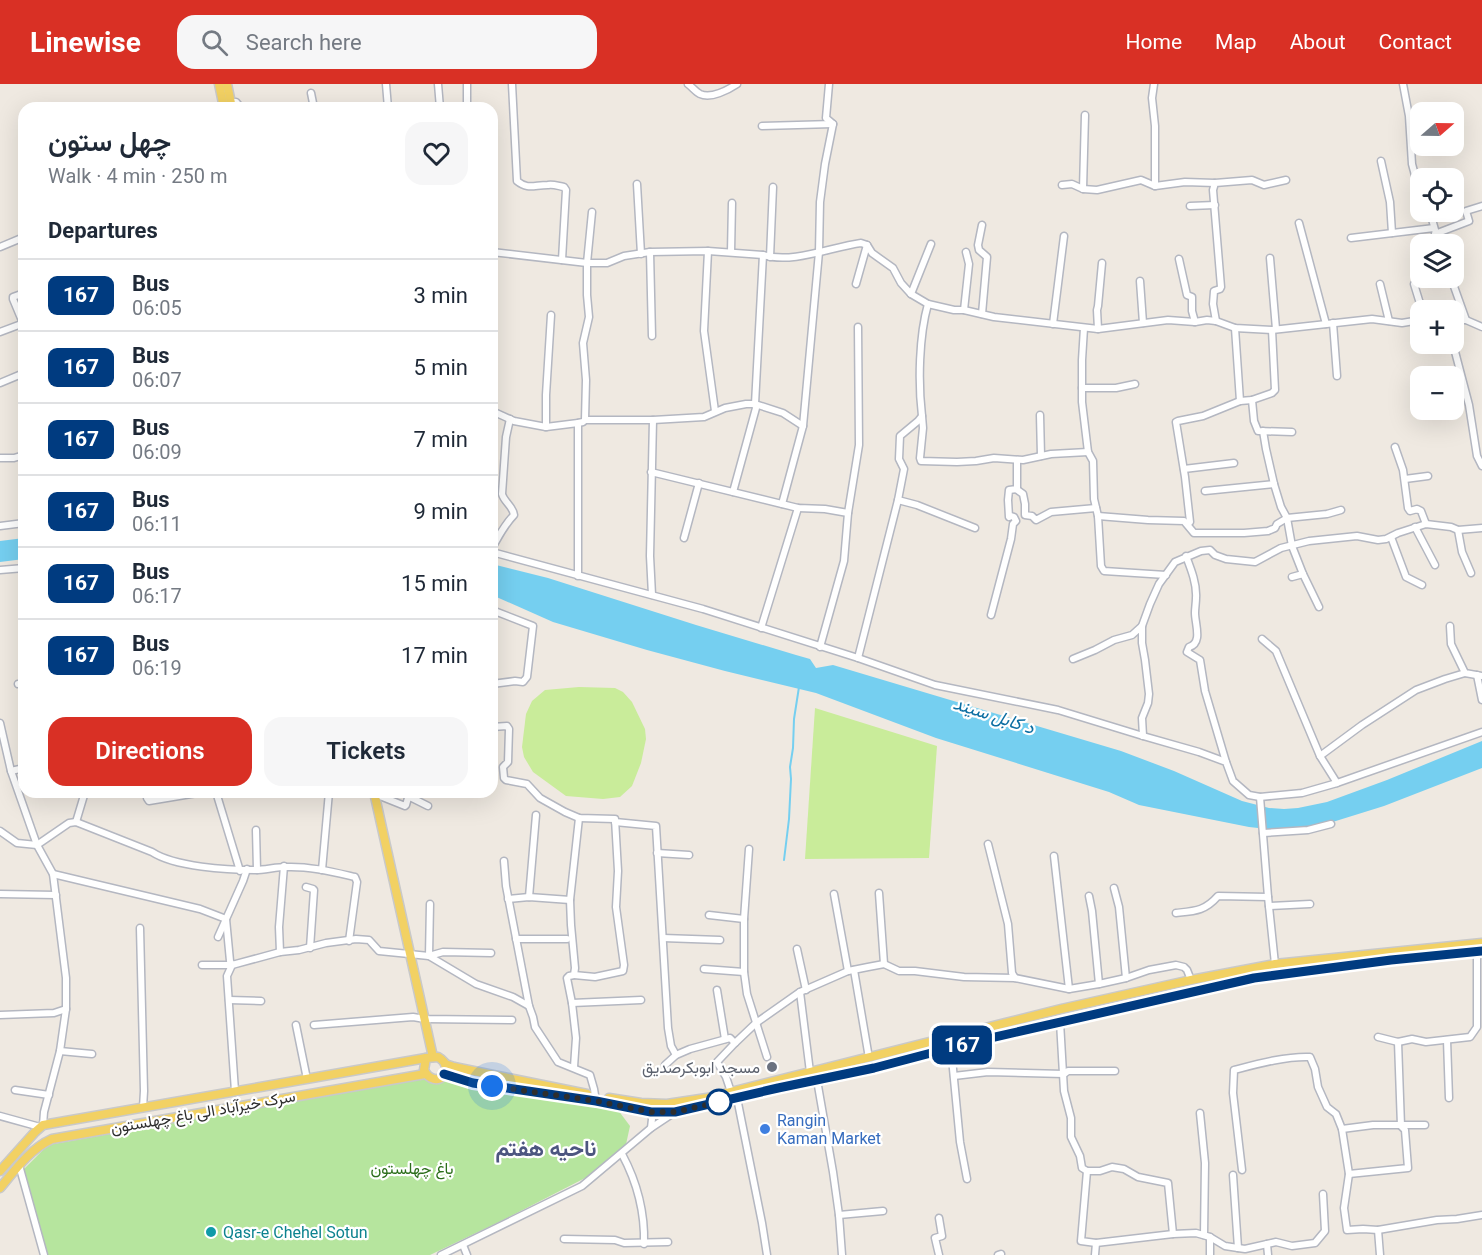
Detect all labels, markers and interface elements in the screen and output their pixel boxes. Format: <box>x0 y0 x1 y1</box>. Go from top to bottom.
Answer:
search box <box>177 15 597 69</box>
text: Linewise <box>30 26 141 59</box>
icon: search <box>198 26 231 59</box>
text: Search here <box>246 30 362 55</box>
text: Home <box>1126 30 1182 54</box>
text: Map <box>1215 30 1257 54</box>
text: About <box>1290 30 1346 54</box>
text: Contact <box>1379 30 1452 54</box>
north arrow <box>1410 102 1464 156</box>
map controls <box>1410 102 1464 420</box>
button: heart <box>405 122 468 185</box>
text: چهل ستون <box>48 125 171 158</box>
text: Walk · 4 min · 250 m <box>48 164 227 188</box>
button: locate <box>1410 168 1464 222</box>
text: Departures <box>48 218 158 243</box>
button: layers <box>1410 234 1464 288</box>
text: Bus <box>132 271 170 296</box>
text: 167 <box>63 283 99 307</box>
text: 3 min <box>413 283 468 308</box>
text: 06:05 <box>132 296 182 320</box>
button: + <box>1410 300 1464 354</box>
text: Bus <box>132 343 170 368</box>
text: 167 <box>63 355 99 379</box>
text: 5 min <box>413 355 468 380</box>
button: − <box>1410 366 1464 420</box>
text: 06:07 <box>132 368 182 392</box>
text: Bus <box>132 415 170 440</box>
text: 167 <box>63 427 99 451</box>
text: 7 min <box>413 427 468 452</box>
text: 06:09 <box>132 440 182 464</box>
text: Bus <box>132 487 170 512</box>
text: 167 <box>63 499 99 523</box>
text: 9 min <box>413 499 468 524</box>
text: 06:11 <box>132 512 182 536</box>
text: Bus <box>132 559 170 584</box>
text: 167 <box>63 571 99 595</box>
text: 15 min <box>401 571 468 596</box>
text: 06:17 <box>132 584 182 608</box>
text: Bus <box>132 631 170 656</box>
text: 167 <box>63 643 99 667</box>
text: 17 min <box>401 643 468 668</box>
text: 06:19 <box>132 656 182 680</box>
water label: د کابل سيند <box>951 692 1037 739</box>
button: Directions <box>48 717 252 786</box>
button: Tickets <box>264 717 468 786</box>
line badge: 167 <box>928 1026 996 1064</box>
text: 167 <box>944 1033 980 1057</box>
place label: مسجد ابوبکرصدیق <box>642 1058 760 1078</box>
marker: مسجد ابوبکرصدیق <box>765 1060 779 1074</box>
your location <box>477 1071 507 1101</box>
street label: سرک خیرآباد الی باغ چهلستون <box>109 1086 297 1140</box>
unlabelled marker <box>706 1089 732 1115</box>
place label: Rangin Kaman Market <box>777 1111 881 1148</box>
marker: Rangin Kaman Market <box>758 1122 772 1136</box>
district label: ناحیه هفتم <box>495 1136 597 1163</box>
park label: باغ چهلستون <box>370 1159 454 1180</box>
place label: Qasr-e Chehel Sotun <box>223 1223 368 1242</box>
marker: Qasr-e Chehel Sotun <box>204 1225 218 1239</box>

